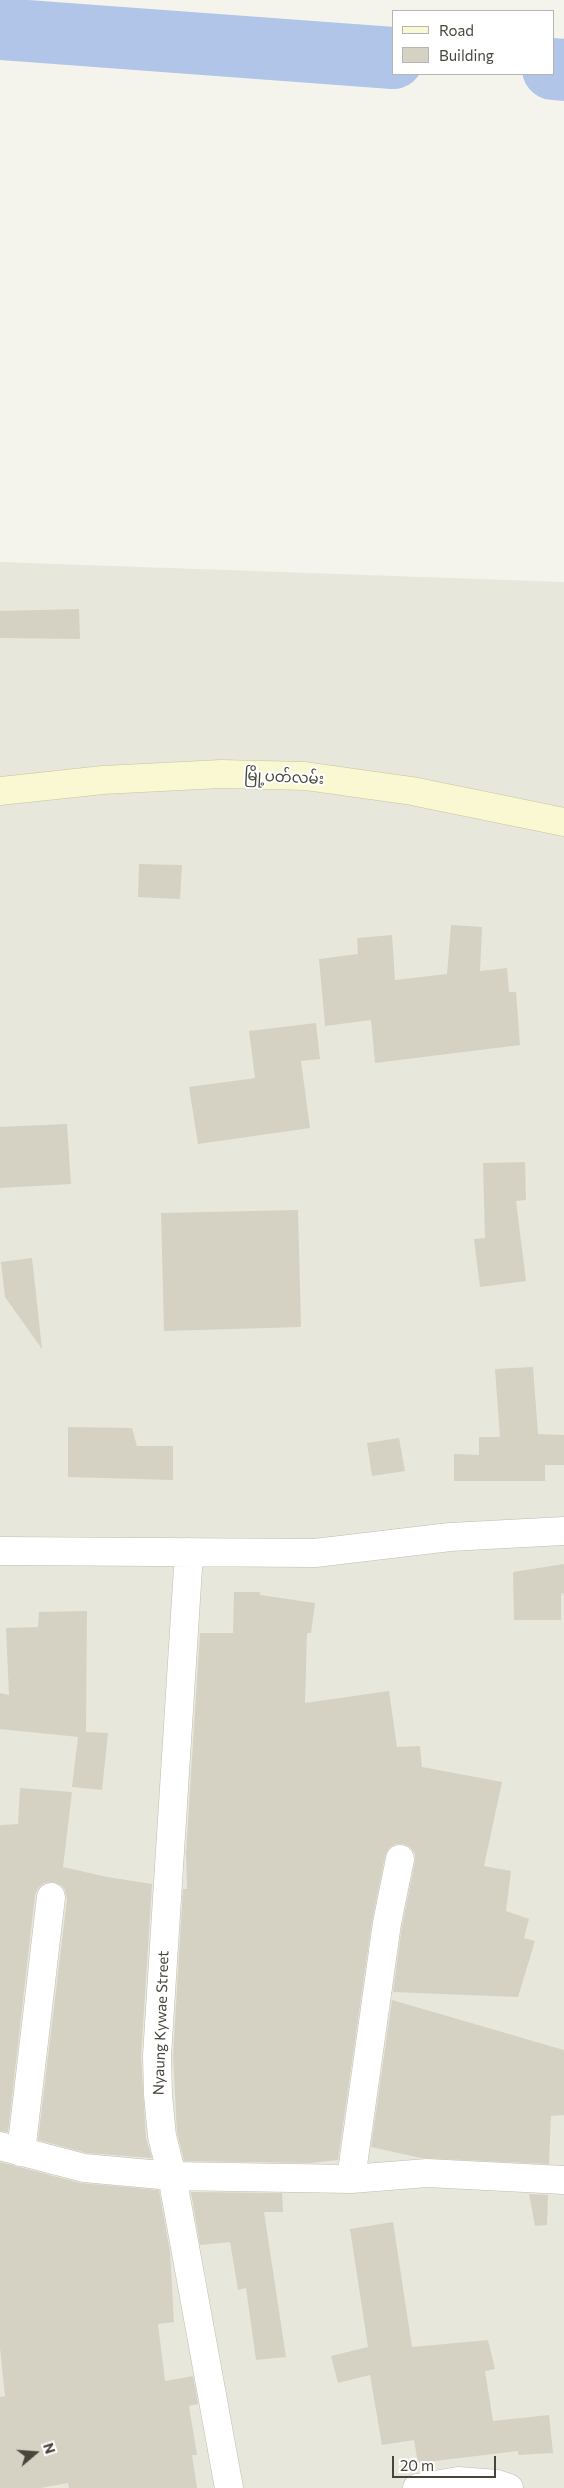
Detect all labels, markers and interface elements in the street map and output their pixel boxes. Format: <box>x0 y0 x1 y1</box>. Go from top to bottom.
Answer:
legend <box>392 10 554 75</box>
text: Road <box>439 21 474 39</box>
text: Building <box>439 46 494 64</box>
street label: မြို့ပတ်လမ်း <box>244 766 324 788</box>
street label: Nyaung Kywae Street <box>149 1950 173 2096</box>
north arrow <box>10 2428 60 2478</box>
text: N <box>40 2441 59 2456</box>
scale bar <box>394 2446 498 2478</box>
text: 20 m <box>400 2456 434 2474</box>

